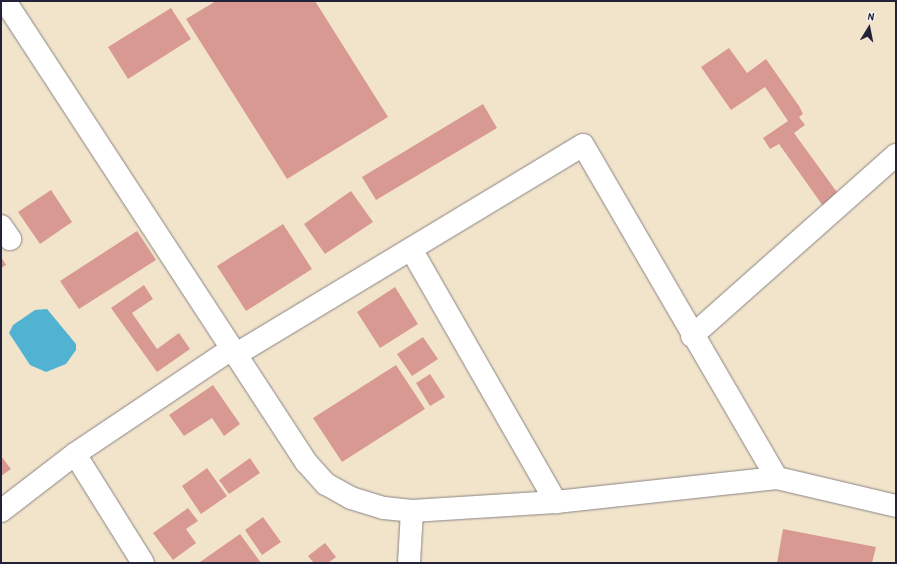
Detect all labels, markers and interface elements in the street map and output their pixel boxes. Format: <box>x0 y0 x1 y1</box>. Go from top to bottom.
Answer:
north arrow <box>849 8 889 48</box>
text: N <box>867 9 875 24</box>

